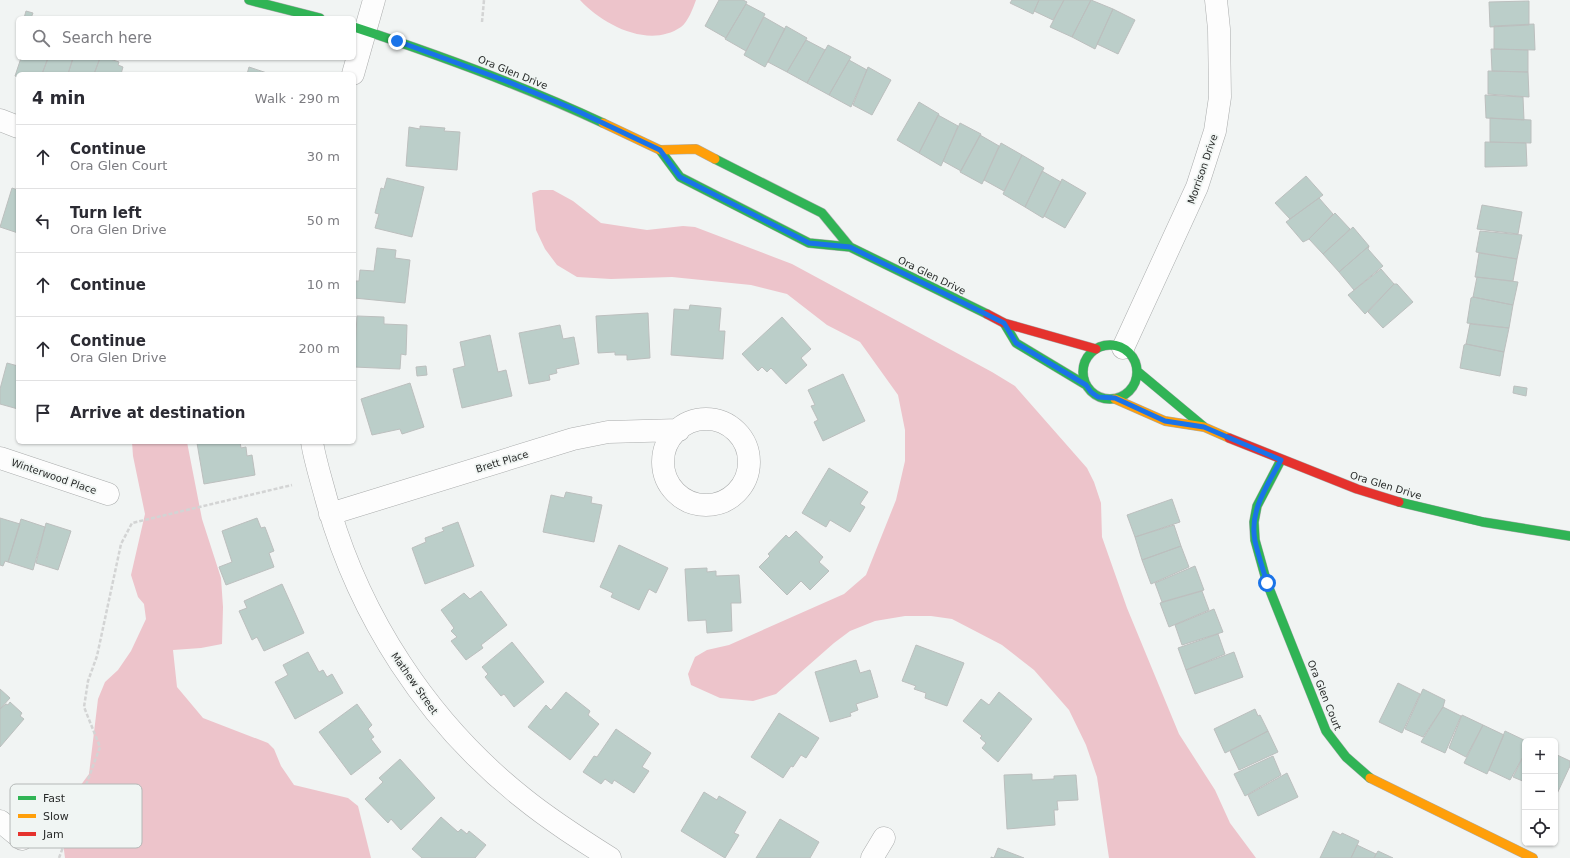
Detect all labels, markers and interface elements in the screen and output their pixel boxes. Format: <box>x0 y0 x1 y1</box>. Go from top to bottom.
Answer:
search box <box>16 16 356 60</box>
icon: search <box>30 27 52 49</box>
text: Search here <box>62 29 152 47</box>
route end <box>388 32 406 50</box>
street label: Ora Glen Drive <box>476 53 549 91</box>
text: 4 min <box>32 88 85 108</box>
text: Walk · 290 m <box>255 91 340 106</box>
street label: Morrison Drive <box>1185 133 1220 206</box>
text: Continue <box>70 140 146 158</box>
icon: ahead <box>32 146 54 168</box>
text: 30 m <box>307 149 340 164</box>
text: Ora Glen Court <box>70 158 167 173</box>
text: Turn left <box>70 204 142 222</box>
icon: left <box>32 210 54 232</box>
text: 50 m <box>307 213 340 228</box>
text: Ora Glen Drive <box>70 222 166 237</box>
street label: Ora Glen Drive <box>896 254 968 297</box>
icon: ahead <box>32 274 54 296</box>
text: Continue <box>70 276 146 294</box>
text: 10 m <box>307 277 340 292</box>
text: Continue <box>70 332 146 350</box>
icon: ahead <box>32 338 54 360</box>
text: 200 m <box>298 341 340 356</box>
text: Ora Glen Drive <box>70 350 166 365</box>
icon: arrive <box>32 402 54 424</box>
text: Arrive at destination <box>70 404 245 422</box>
street label: Brett Place <box>474 448 530 475</box>
street label: Winterwood Place <box>10 457 98 496</box>
street label: Ora Glen Drive <box>1349 469 1423 502</box>
route start <box>1258 574 1276 592</box>
street label: Mathew Street <box>389 650 440 716</box>
street label: Ora Glen Court <box>1305 658 1344 732</box>
map controls <box>1522 738 1558 846</box>
button: + <box>1522 738 1558 774</box>
button: − <box>1522 774 1558 810</box>
legend <box>10 784 142 848</box>
text: Fast <box>43 792 66 805</box>
text: Slow <box>43 810 69 823</box>
button: locate <box>1522 810 1558 846</box>
text: Jam <box>42 828 64 841</box>

